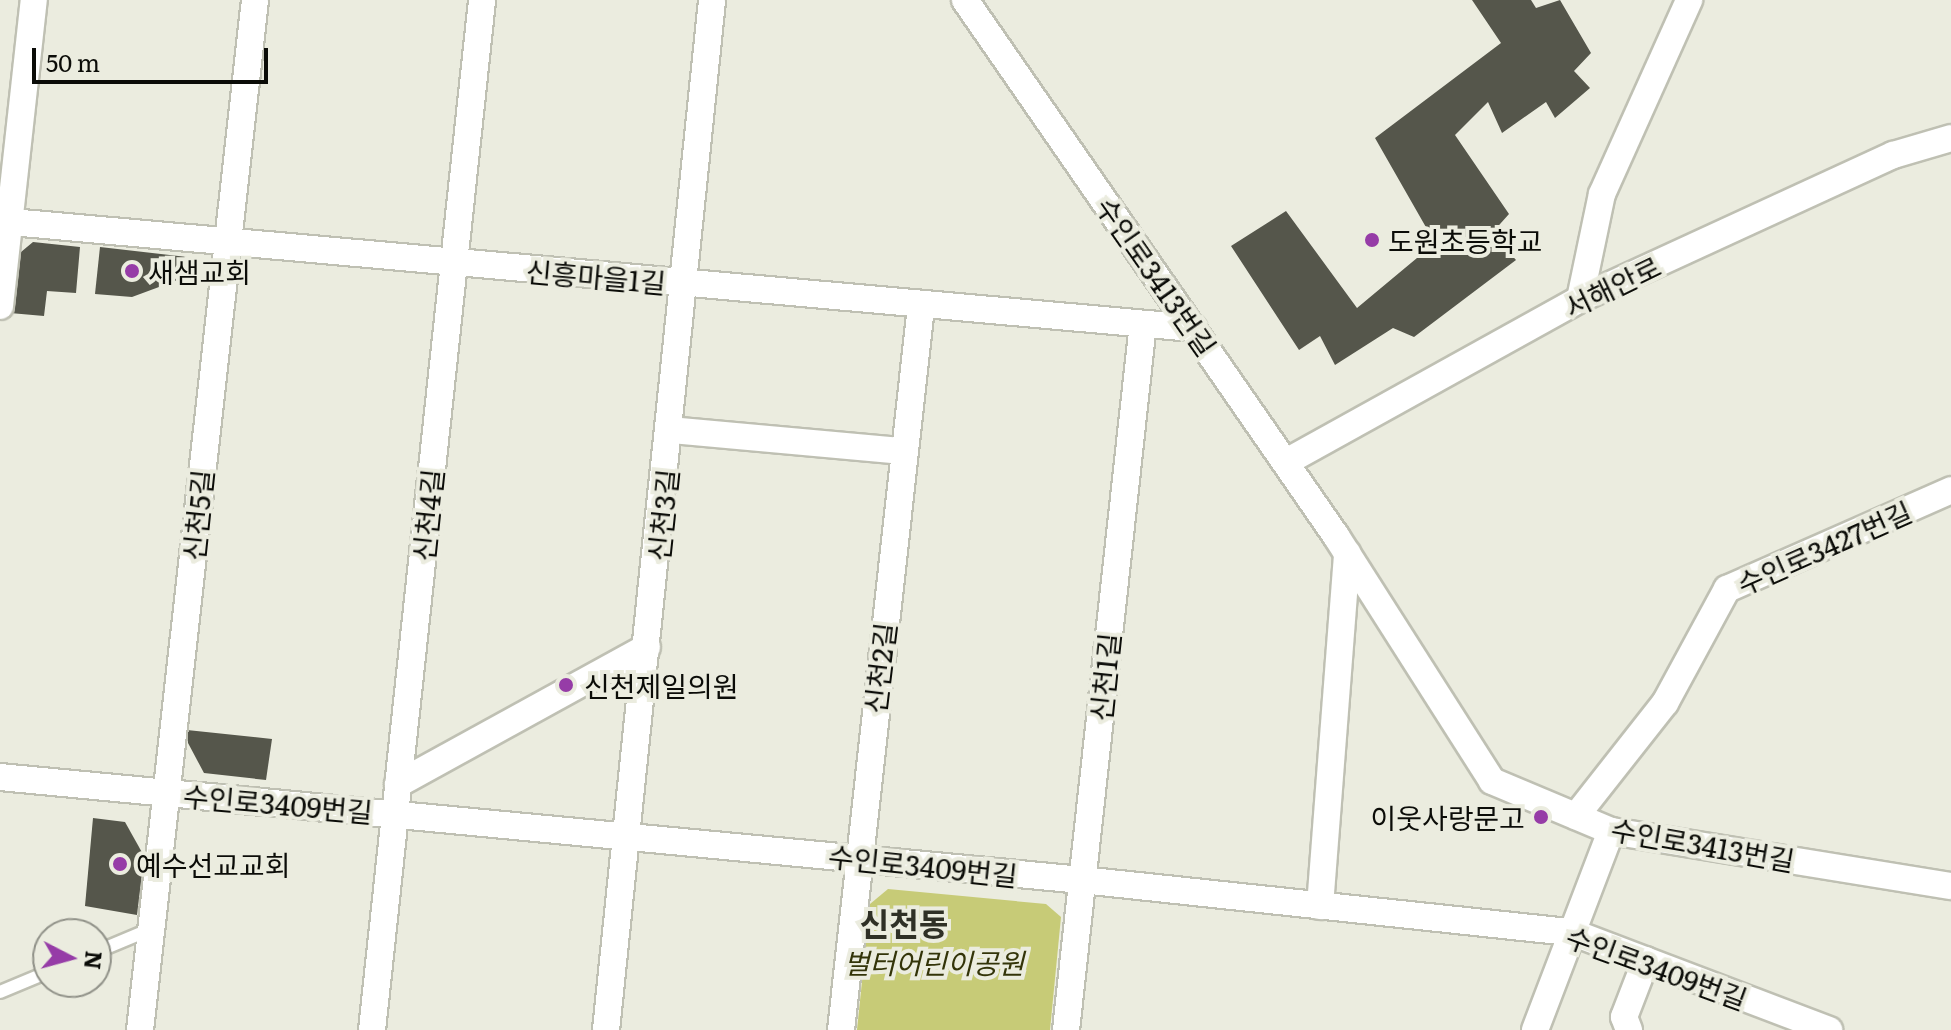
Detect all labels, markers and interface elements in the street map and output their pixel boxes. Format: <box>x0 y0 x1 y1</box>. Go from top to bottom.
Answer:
scale bar <box>36 32 272 82</box>
text: 50 m <box>46 44 100 79</box>
street label: 수인로3413번길 <box>1090 190 1224 362</box>
place label: 도원초등학교 <box>1388 223 1543 257</box>
marker: 도원초등학교 <box>1363 231 1381 249</box>
street label: 서해안로 <box>1558 248 1666 324</box>
street label: 신흥마을1길 <box>525 253 667 299</box>
place label: 새샘교회 <box>148 254 251 288</box>
marker: 새샘교회 <box>123 262 141 280</box>
street label: 신천4길 <box>405 467 449 563</box>
street label: 신천3길 <box>640 467 684 563</box>
street label: 신천5길 <box>176 468 218 562</box>
street label: 수인로3427번길 <box>1732 494 1916 600</box>
street label: 신천2길 <box>857 621 901 715</box>
street label: 신천1길 <box>1083 631 1125 723</box>
place label: 신천제일의원 <box>584 668 739 702</box>
marker: 신천제일의원 <box>555 674 577 696</box>
street label: 수인로3409번길 <box>182 778 374 828</box>
place label: 이웃사랑문고 <box>1370 800 1525 834</box>
marker: 이웃사랑문고 <box>1532 808 1550 826</box>
street label: 수인로3413번길 <box>1609 811 1797 877</box>
street label: 수인로3409번길 <box>827 838 1019 892</box>
place label: 예수선교교회 <box>136 847 291 881</box>
marker: 예수선교교회 <box>111 855 129 873</box>
district label: 신천동 <box>860 903 948 941</box>
north arrow <box>32 918 112 998</box>
street label: 수인로3409번길 <box>1562 919 1752 1015</box>
park label: 벌터어린이공원 <box>844 945 1024 979</box>
text: N <box>77 949 112 971</box>

